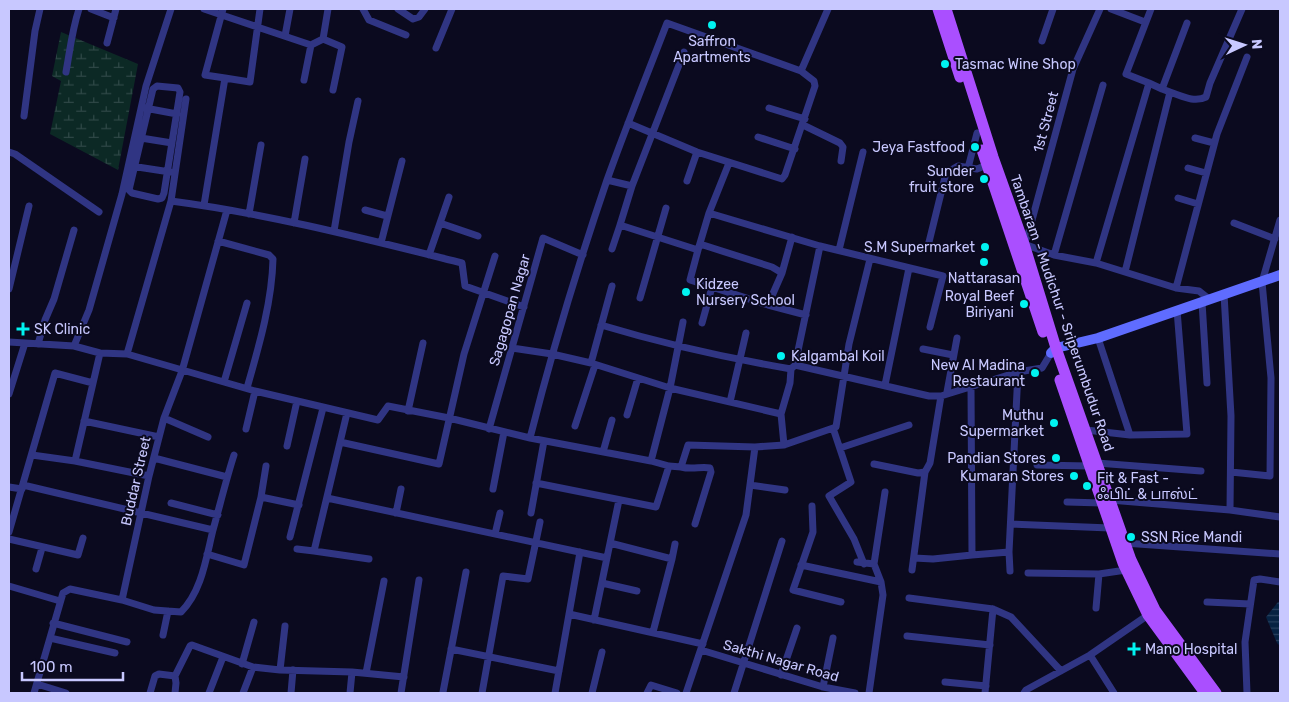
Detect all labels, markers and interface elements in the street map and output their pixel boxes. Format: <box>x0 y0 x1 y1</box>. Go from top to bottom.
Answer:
marker: Saffron Apartments <box>706 19 718 31</box>
north arrow <box>1219 20 1269 70</box>
place label: Saffron Apartments <box>673 33 751 66</box>
text: N <box>1248 39 1265 50</box>
place label: Tasmac Wine Shop <box>955 56 1076 73</box>
marker: Tasmac Wine Shop <box>939 58 951 70</box>
street label: 1st Street <box>1030 89 1062 154</box>
place label: Jeya Fastfood <box>872 139 965 156</box>
marker: Jeya Fastfood <box>969 141 981 153</box>
place label: Sunder fruit store <box>909 163 975 196</box>
street label: Tambaram - Mudichur - Sriperumbudur Road <box>1007 172 1117 454</box>
marker: Sunder fruit store <box>978 173 990 185</box>
place label: S.M Supermarket <box>864 239 976 256</box>
marker: S.M Supermarket <box>979 241 991 253</box>
street label: Sagagopan Nagar <box>486 251 534 368</box>
marker: Nattarasan <box>978 256 990 268</box>
place label: Nattarasan <box>948 270 1020 287</box>
place label: Kidzee Nursery School <box>696 276 795 309</box>
marker: Kidzee Nursery School <box>680 286 692 298</box>
place label: Royal Beef Biriyani <box>945 288 1015 321</box>
marker: Royal Beef Biriyani <box>1018 298 1030 310</box>
place label: SK Clinic <box>34 321 90 338</box>
marker: SK Clinic <box>16 322 30 336</box>
place label: Kalgambal Koil <box>791 348 885 365</box>
marker: Kalgambal Koil <box>775 350 787 362</box>
place label: New Al Madina Restaurant <box>931 357 1026 390</box>
marker: New Al Madina Restaurant <box>1029 367 1041 379</box>
place label: Muthu Supermarket <box>960 407 1045 440</box>
marker: Muthu Supermarket <box>1048 417 1060 429</box>
street label: Buddar Street <box>117 434 155 527</box>
place label: Pandian Stores <box>947 450 1046 467</box>
marker: Pandian Stores <box>1050 452 1062 464</box>
place label: Kumaran Stores <box>960 468 1064 485</box>
marker: Kumaran Stores <box>1068 470 1080 482</box>
place label: Fit & Fast - ஃபிட் & பாஸ்ட் <box>1097 470 1198 503</box>
marker: Fit & Fast - ஃபிட் & பாஸ்ட் <box>1081 480 1093 492</box>
place label: SSN Rice Mandi <box>1141 529 1242 546</box>
marker: SSN Rice Mandi <box>1125 531 1137 543</box>
street label: Sakthi Nagar Road <box>721 636 841 686</box>
place label: Mano Hospital <box>1145 641 1237 658</box>
marker: Mano Hospital <box>1127 642 1141 656</box>
scale bar <box>22 650 124 682</box>
text: 100 m <box>30 658 72 676</box>

